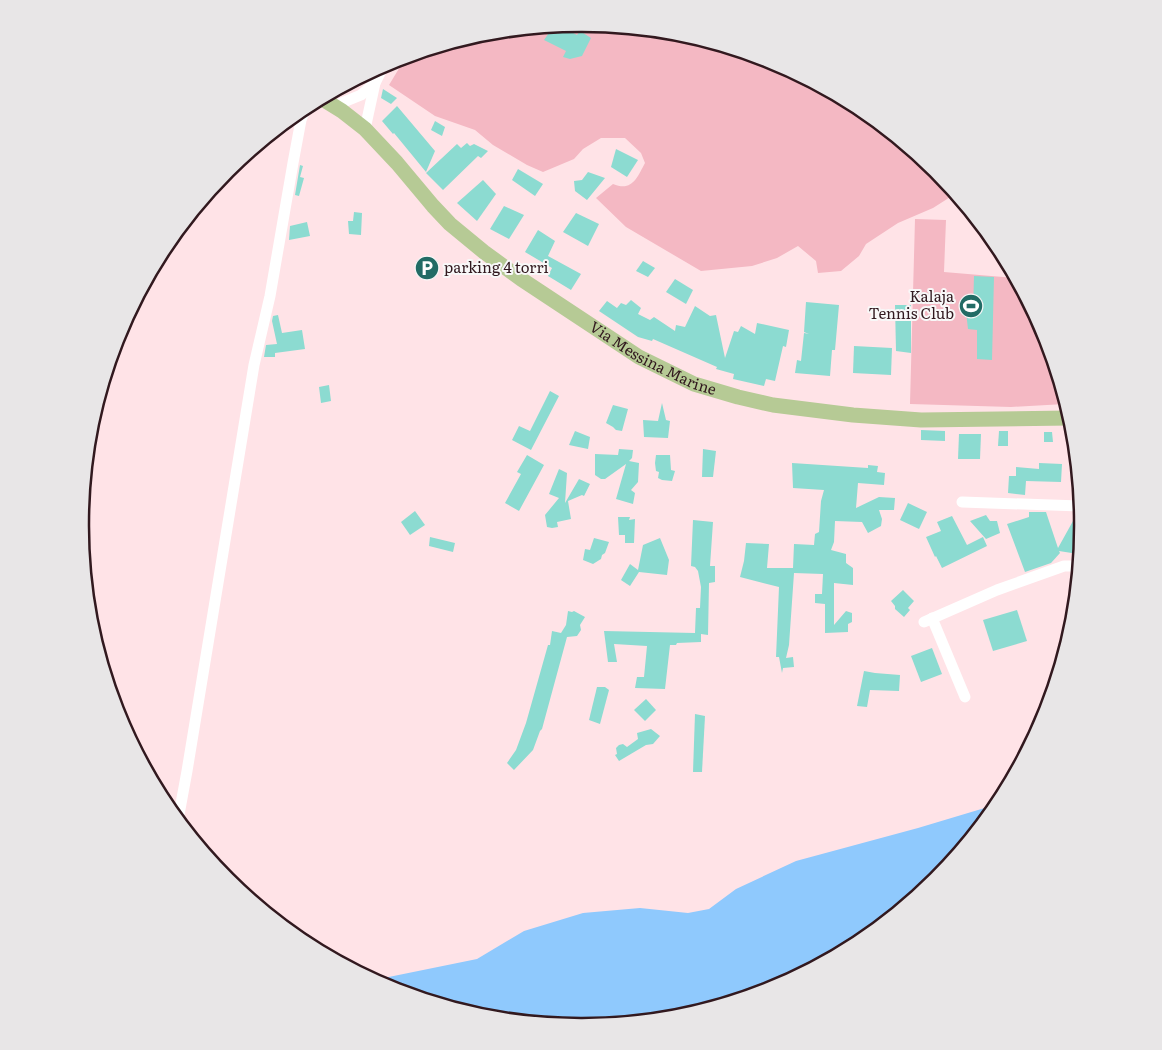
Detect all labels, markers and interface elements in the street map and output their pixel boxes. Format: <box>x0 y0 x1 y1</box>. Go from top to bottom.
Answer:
parking icon: parking 4 torri <box>414 255 440 281</box>
place label: parking 4 torri <box>444 255 549 278</box>
place label: Kalaja Tennis Club <box>868 284 955 324</box>
sports icon: Kalaja Tennis Club <box>958 293 984 319</box>
street label: Via Messina Marine <box>586 315 720 400</box>

